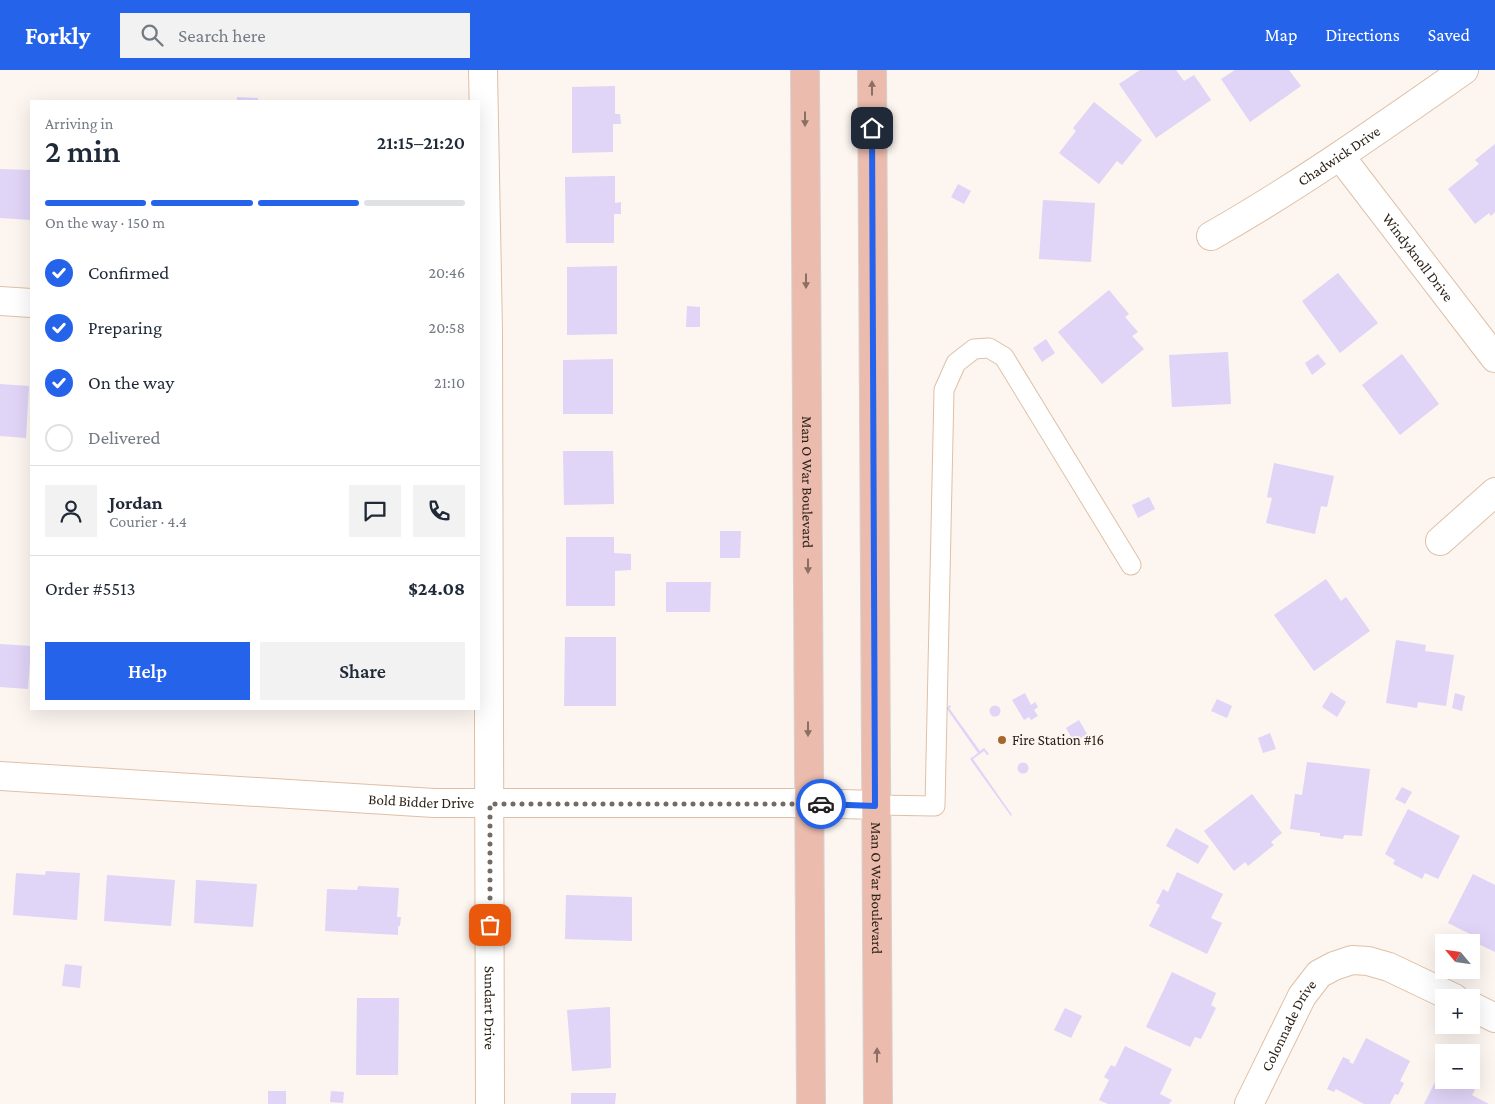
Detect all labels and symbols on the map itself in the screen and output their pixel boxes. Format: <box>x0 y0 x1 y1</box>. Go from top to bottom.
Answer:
one-way arrow <box>868 80 876 96</box>
pin <box>851 107 893 149</box>
one-way arrow <box>802 111 810 127</box>
street label: Chadwick Drive <box>1295 123 1384 189</box>
street label: Windyknoll Drive <box>1379 210 1457 305</box>
one-way arrow <box>802 273 810 289</box>
street label: Man O War Boulevard <box>799 416 816 548</box>
one-way arrow <box>804 558 812 574</box>
one-way arrow <box>804 721 812 737</box>
place label: Fire Station #16 <box>1012 732 1104 748</box>
marker: Fire Station #16 <box>996 734 1008 746</box>
courier <box>796 779 846 829</box>
street label: Bold Bidder Drive <box>368 791 474 811</box>
street label: Man O War Boulevard <box>868 822 885 954</box>
pin <box>469 904 511 946</box>
north arrow <box>1435 934 1480 979</box>
street label: Sundart Drive <box>482 966 498 1050</box>
street label: Colonnade Drive <box>1258 977 1320 1074</box>
one-way arrow <box>873 1047 881 1063</box>

